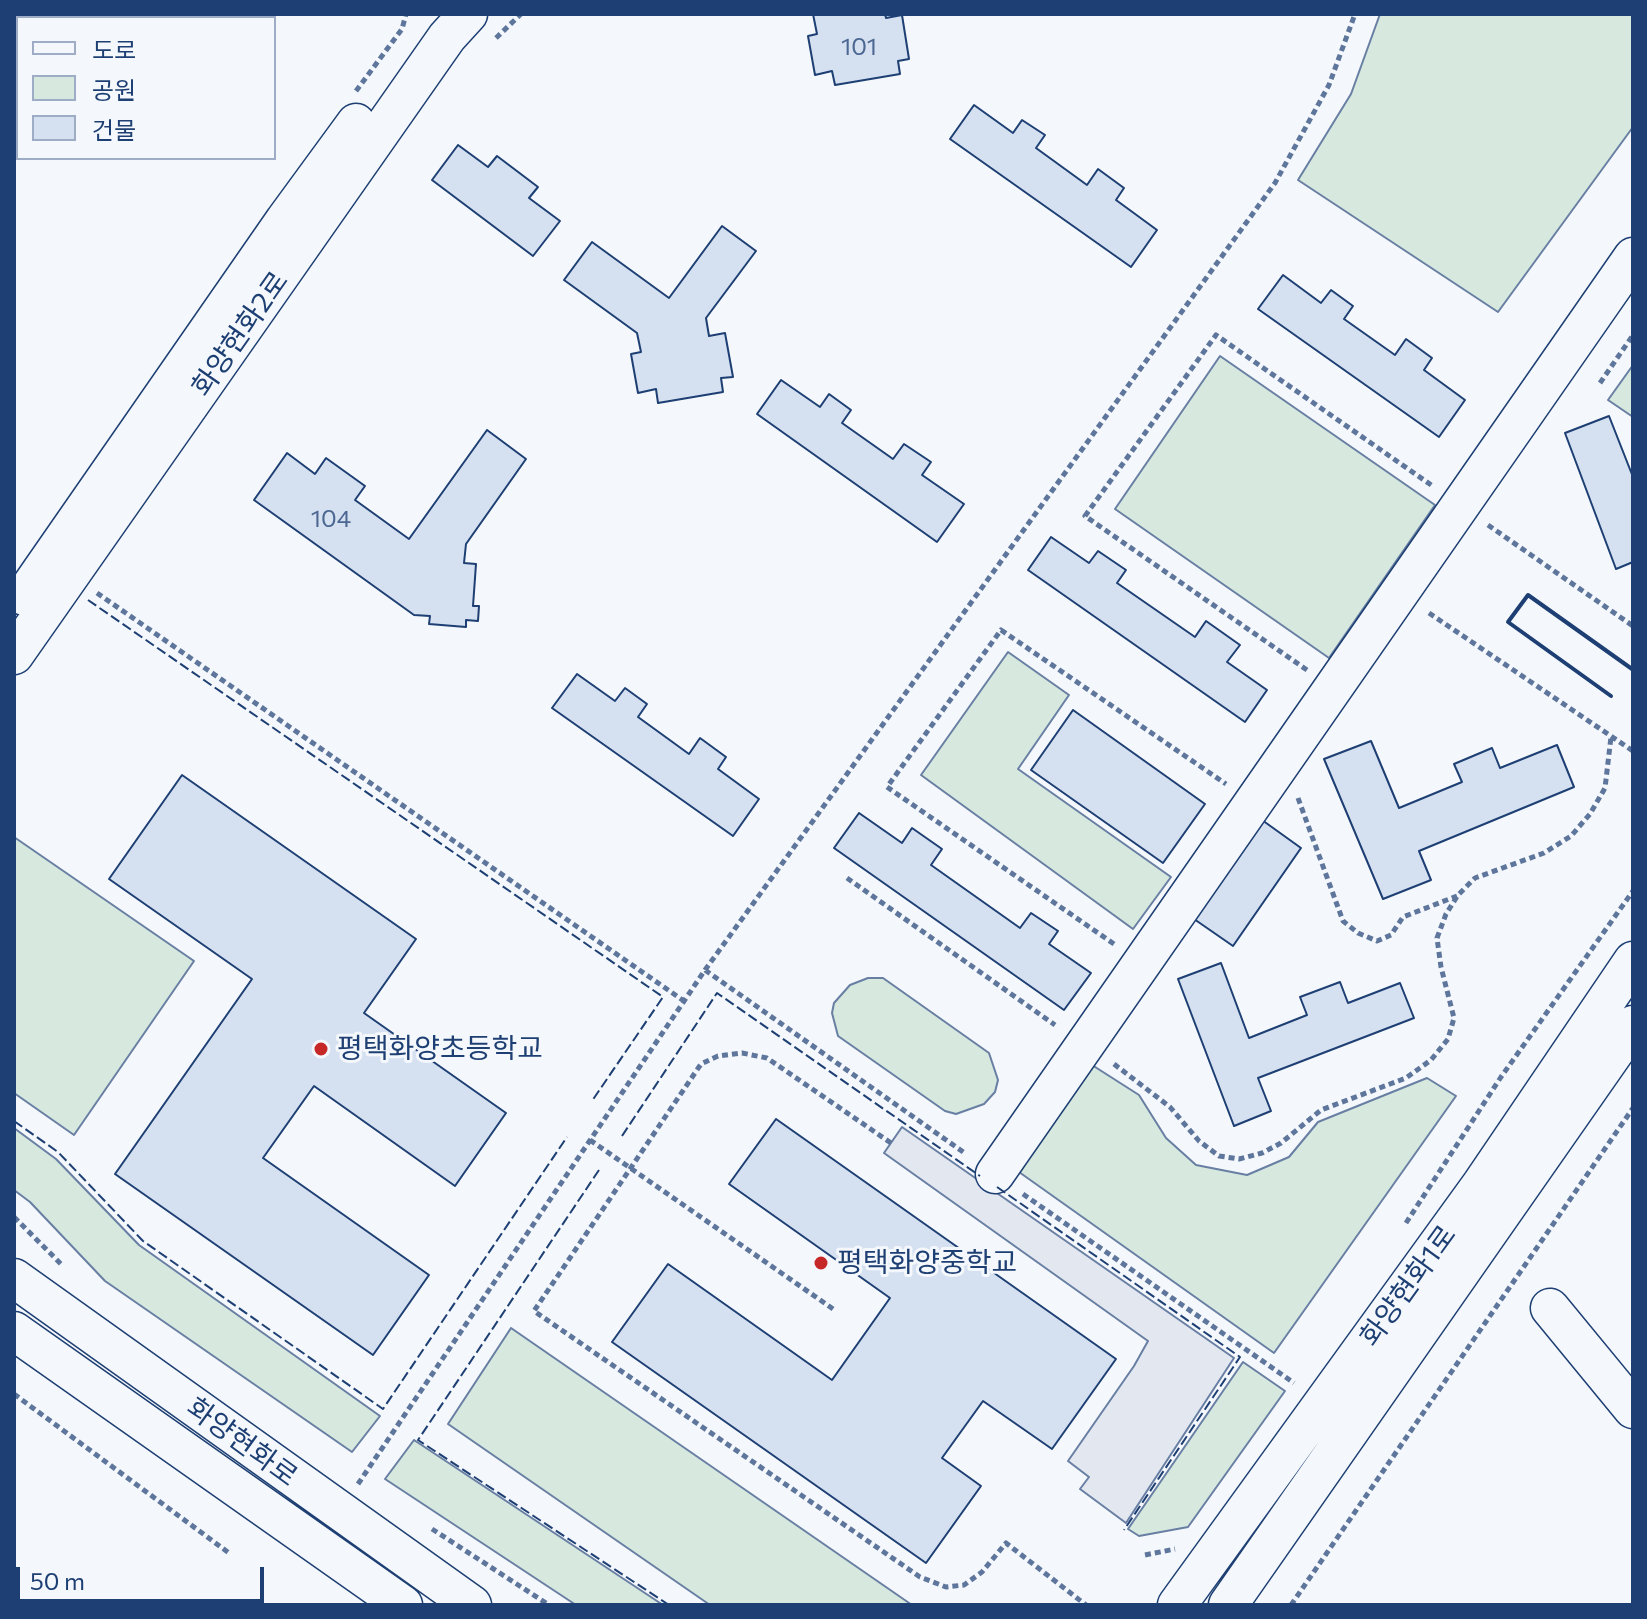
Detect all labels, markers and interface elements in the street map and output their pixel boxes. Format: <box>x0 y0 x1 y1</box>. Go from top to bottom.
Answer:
legend <box>16 16 276 160</box>
house number: 101 <box>841 33 877 61</box>
text: 도로 <box>92 35 136 64</box>
text: 공원 <box>92 75 136 104</box>
text: 건물 <box>92 115 136 144</box>
street label: 화양현화2로 <box>185 265 295 403</box>
house number: 104 <box>311 505 351 533</box>
place label: 평택화양초등학교 <box>337 1032 543 1066</box>
marker: 평택화양초등학교 <box>312 1040 330 1058</box>
street label: 화양현화1로 <box>1353 1219 1463 1353</box>
place label: 평택화양중학교 <box>837 1246 1017 1280</box>
marker: 평택화양중학교 <box>812 1254 830 1272</box>
street label: 화양현화로 <box>180 1391 304 1493</box>
scale bar <box>20 1551 268 1601</box>
text: 50 m <box>30 1566 85 1595</box>

